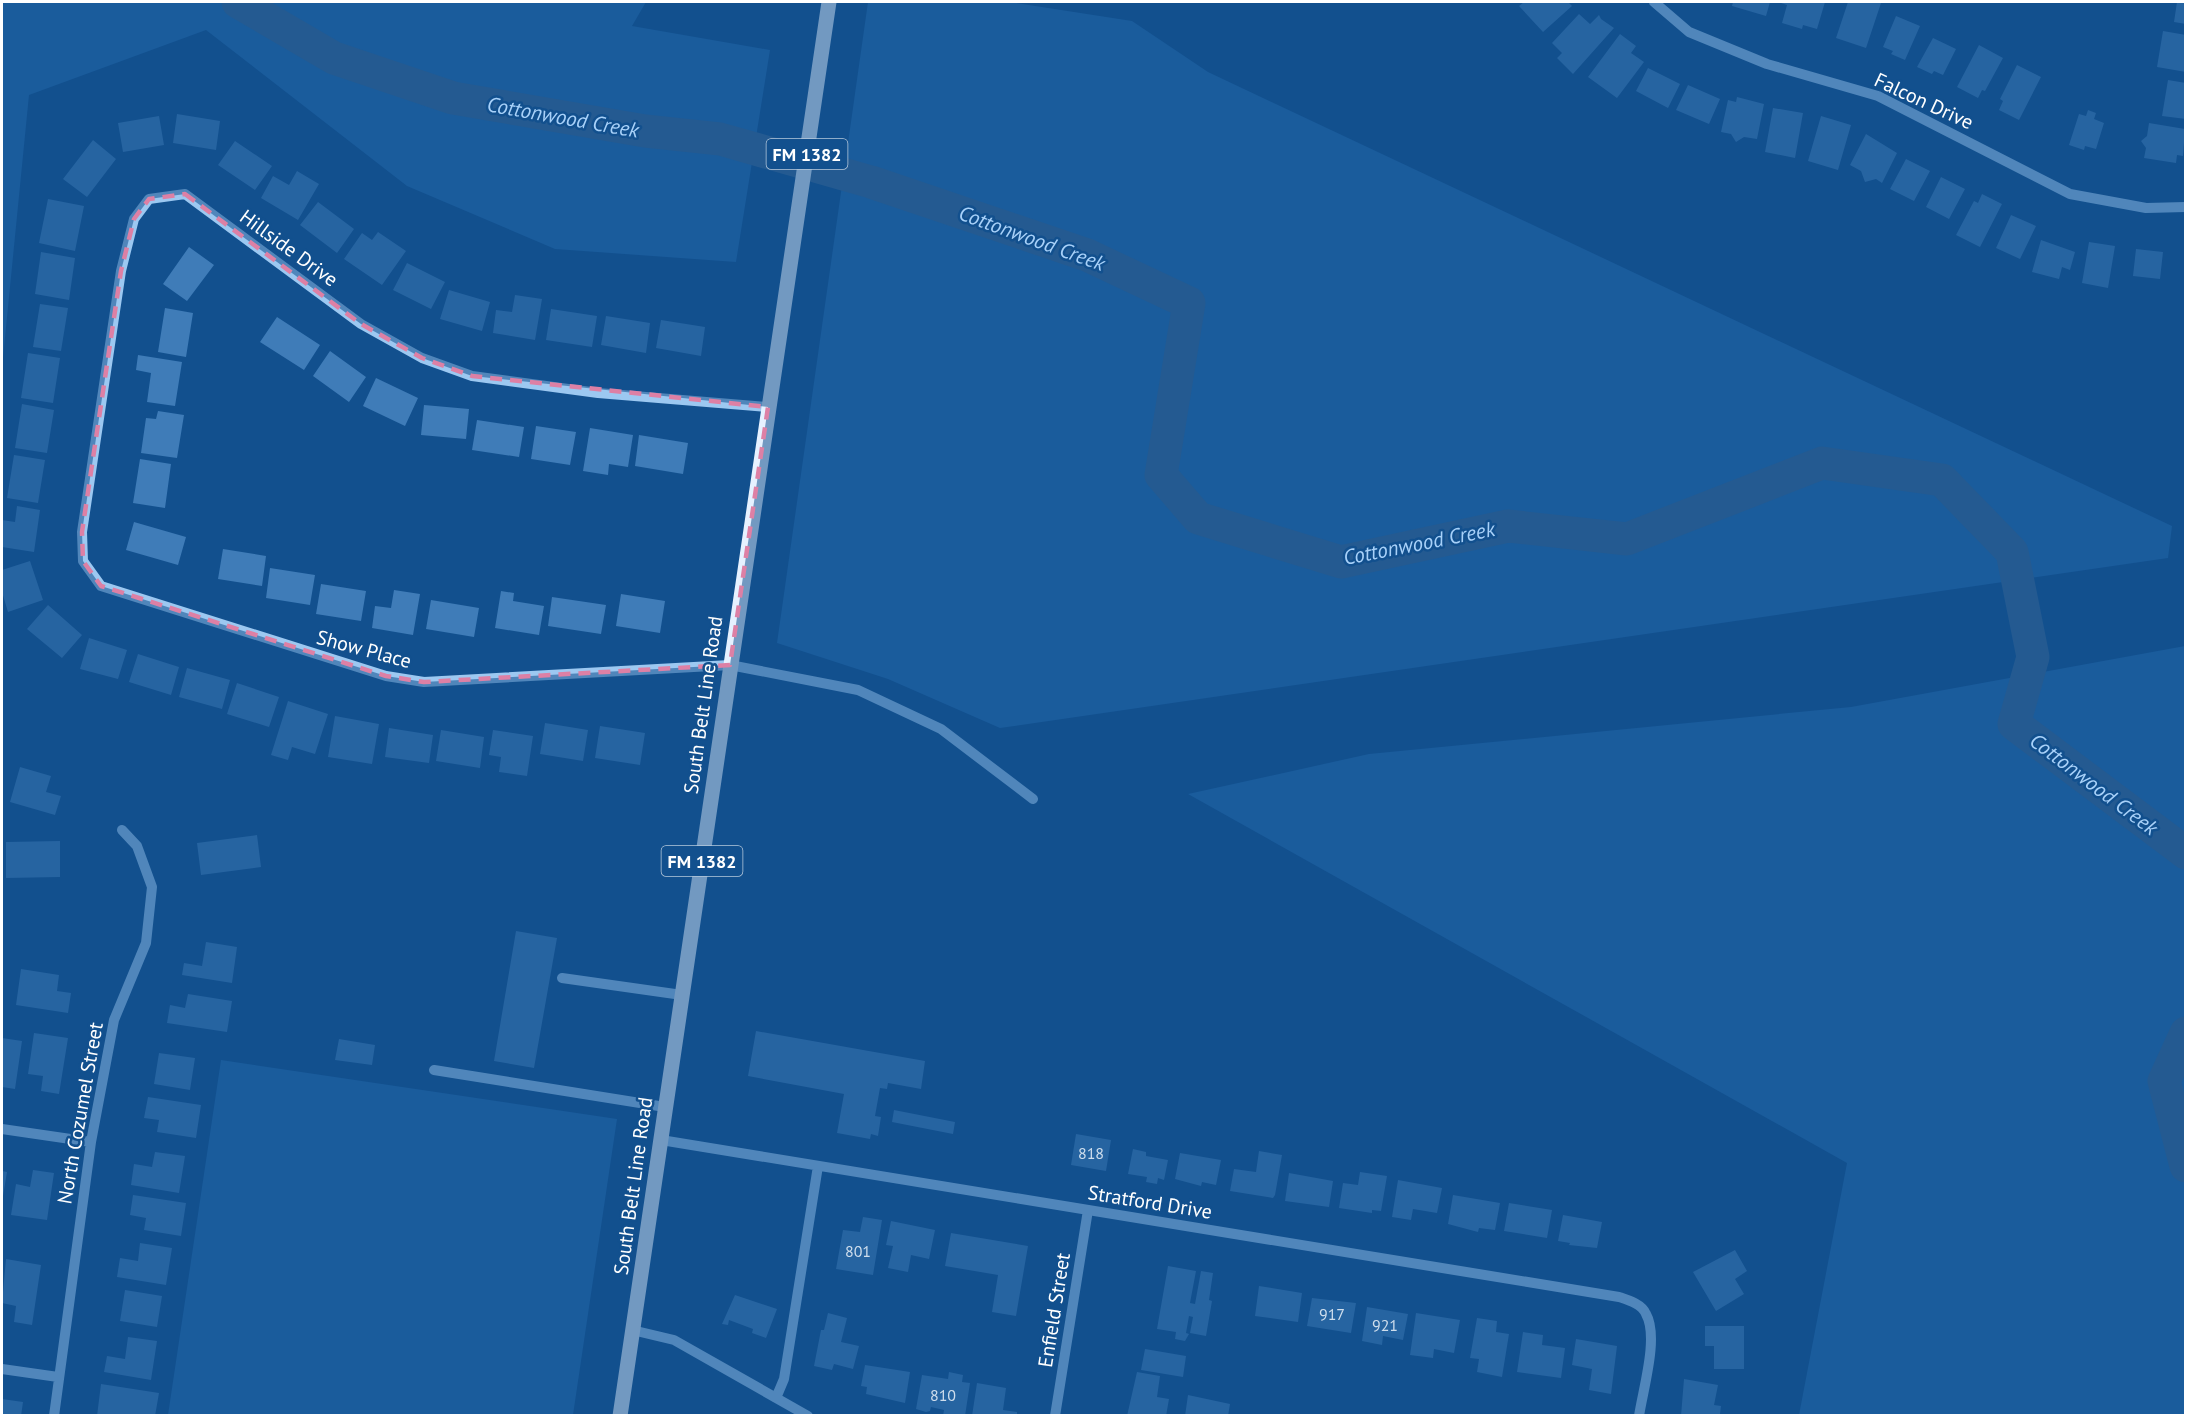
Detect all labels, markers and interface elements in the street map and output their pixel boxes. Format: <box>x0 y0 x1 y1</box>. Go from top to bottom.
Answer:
street label: Falcon Drive <box>1870 67 1978 135</box>
water label: Cottonwood Creek <box>485 90 643 144</box>
road number: FM 1382 <box>766 139 848 169</box>
water label: Cottonwood Creek <box>955 199 1110 278</box>
street label: Hillside Drive <box>235 204 343 292</box>
water label: Cottonwood Creek <box>1341 515 1499 571</box>
street label: South Belt Line Road <box>678 614 728 796</box>
street label: Show Place <box>314 624 414 674</box>
water label: Cottonwood Creek <box>2024 727 2165 842</box>
road number: FM 1382 <box>662 846 742 876</box>
street label: North Cozumel Street <box>51 1020 109 1206</box>
street label: South Belt Line Road <box>608 1095 658 1277</box>
house number: 818 <box>1078 1143 1104 1163</box>
street label: Stratford Drive <box>1086 1179 1214 1225</box>
house number: 801 <box>845 1241 871 1261</box>
street label: Enfield Street <box>1032 1251 1076 1369</box>
house number: 917 <box>1319 1304 1345 1324</box>
house number: 921 <box>1372 1315 1398 1335</box>
house number: 810 <box>930 1385 956 1405</box>

